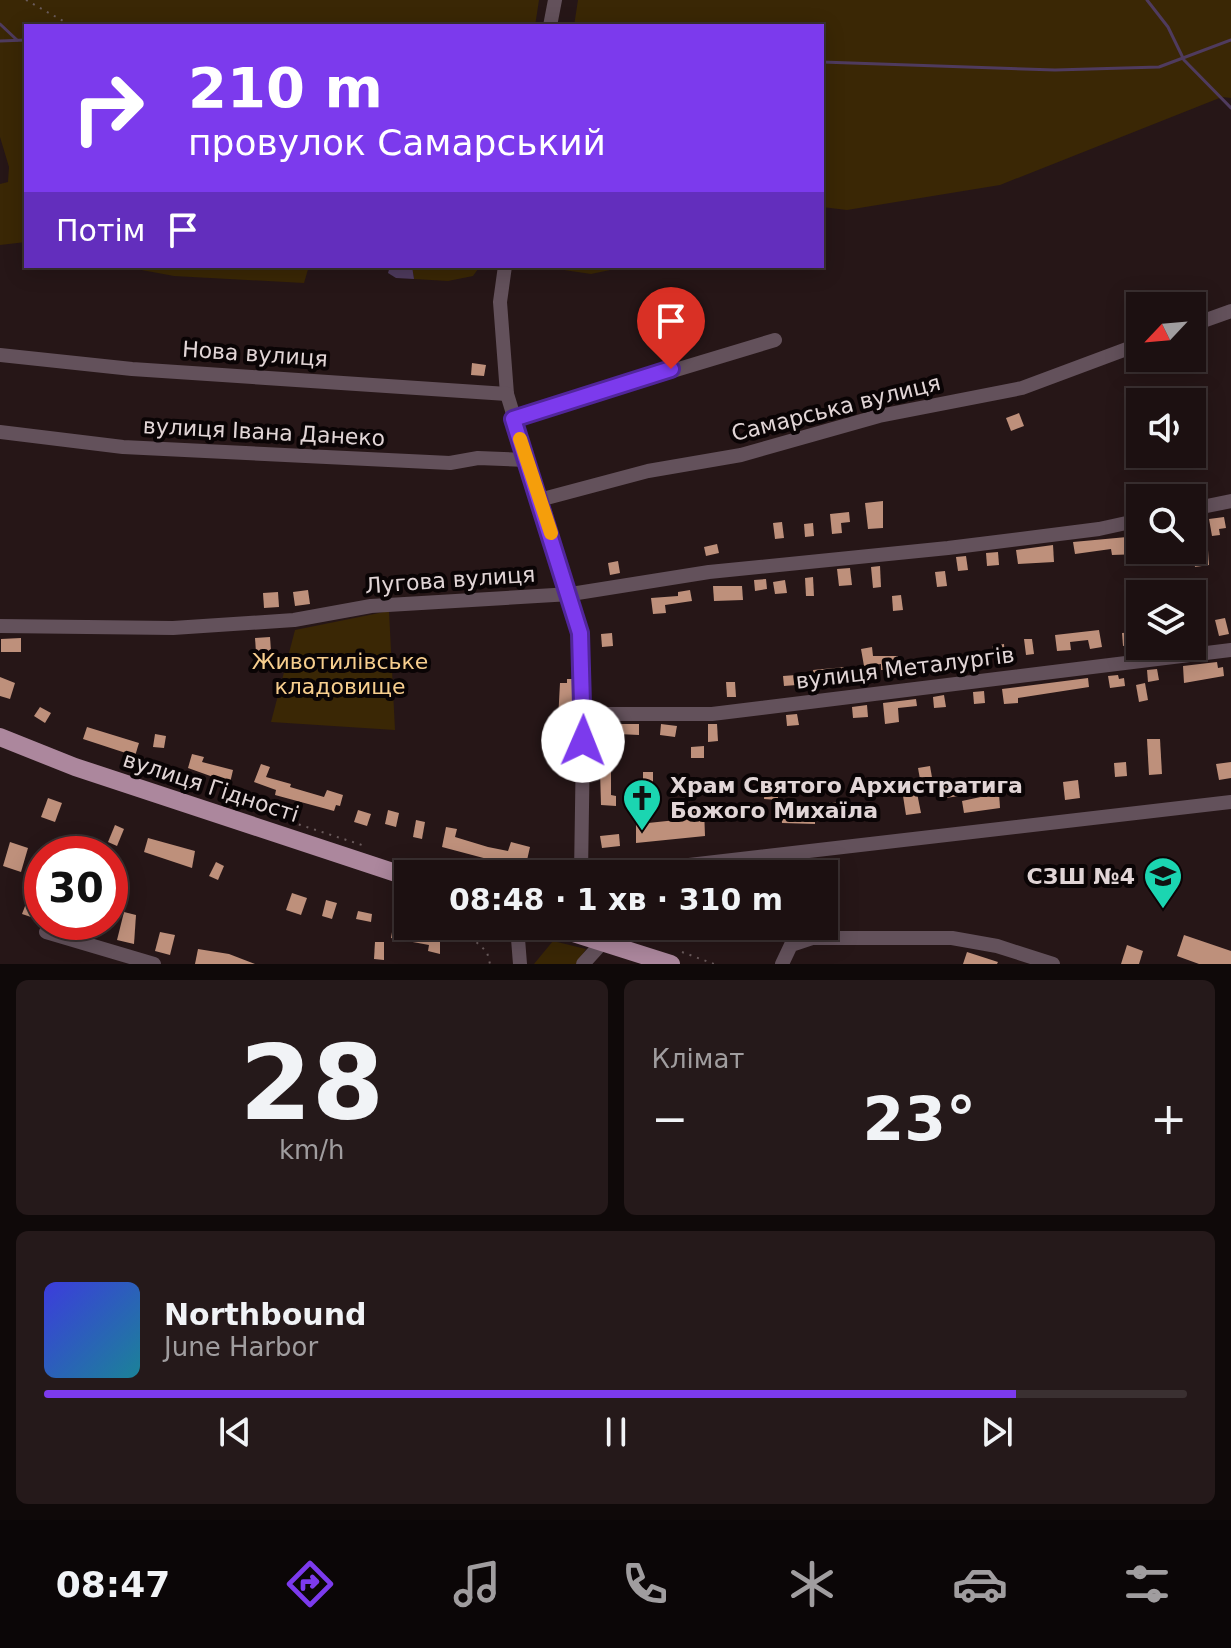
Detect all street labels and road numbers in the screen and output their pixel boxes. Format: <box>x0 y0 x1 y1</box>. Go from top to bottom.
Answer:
street label: Нова вулиця <box>181 336 329 372</box>
street label: Самарська вулиця <box>729 370 943 446</box>
street label: вулиця Івана Данеко <box>142 413 386 451</box>
street label: Лугова вулиця <box>364 562 536 598</box>
street label: вулиця Металургів <box>794 642 1016 694</box>
street label: вулиця Гідності <box>120 747 302 827</box>

